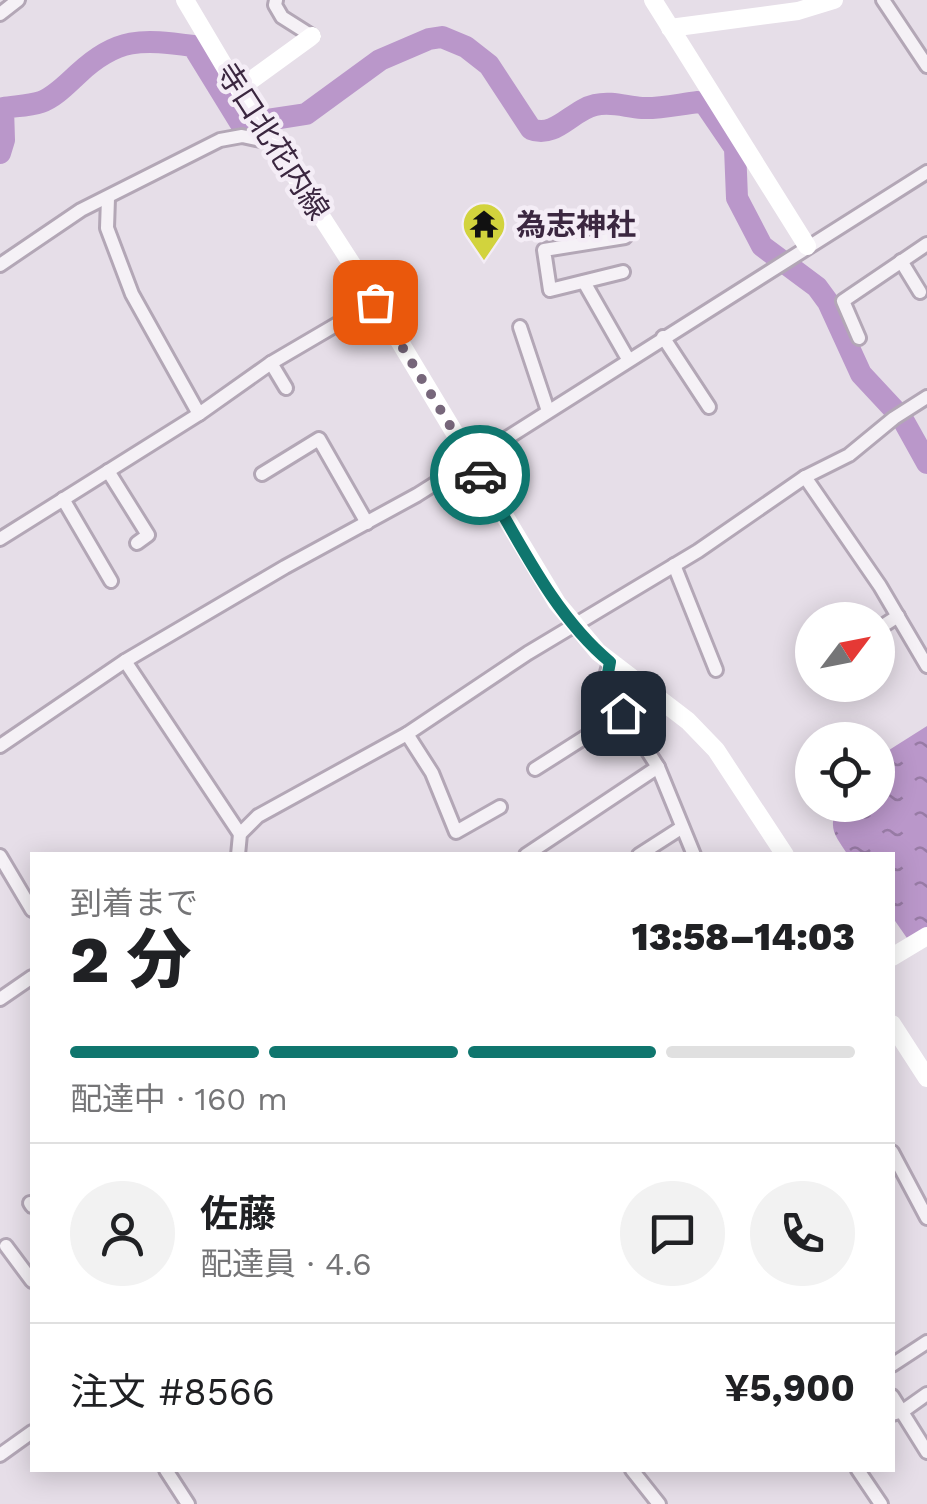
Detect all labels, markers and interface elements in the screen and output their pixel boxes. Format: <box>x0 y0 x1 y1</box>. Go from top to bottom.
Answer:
street label: 寺口北花内線 <box>209 56 337 226</box>
temple icon: 為志神社 <box>461 201 507 262</box>
place label: 為志神社 <box>516 207 636 242</box>
pin <box>333 260 418 345</box>
icon: bag <box>348 275 403 330</box>
courier <box>430 425 530 525</box>
icon: car <box>453 448 508 503</box>
north arrow <box>795 602 895 702</box>
map controls <box>795 602 895 822</box>
pin <box>581 671 666 756</box>
icon: home <box>596 686 651 741</box>
button: locate <box>795 722 895 822</box>
text: 到着まで <box>70 884 198 922</box>
text: 13:58–14:03 <box>632 915 855 959</box>
text: 2 分 <box>70 922 191 998</box>
text: 配達中 · 160 m <box>70 1080 288 1118</box>
button: person <box>70 1181 175 1286</box>
button: chat <box>620 1181 725 1286</box>
button: phone <box>750 1181 855 1286</box>
text: 佐藤 <box>200 1192 276 1236</box>
text: 配達員 · 4.6 <box>200 1245 372 1283</box>
text: ¥5,900 <box>724 1366 855 1410</box>
text: 注文 #8566 <box>70 1370 275 1414</box>

